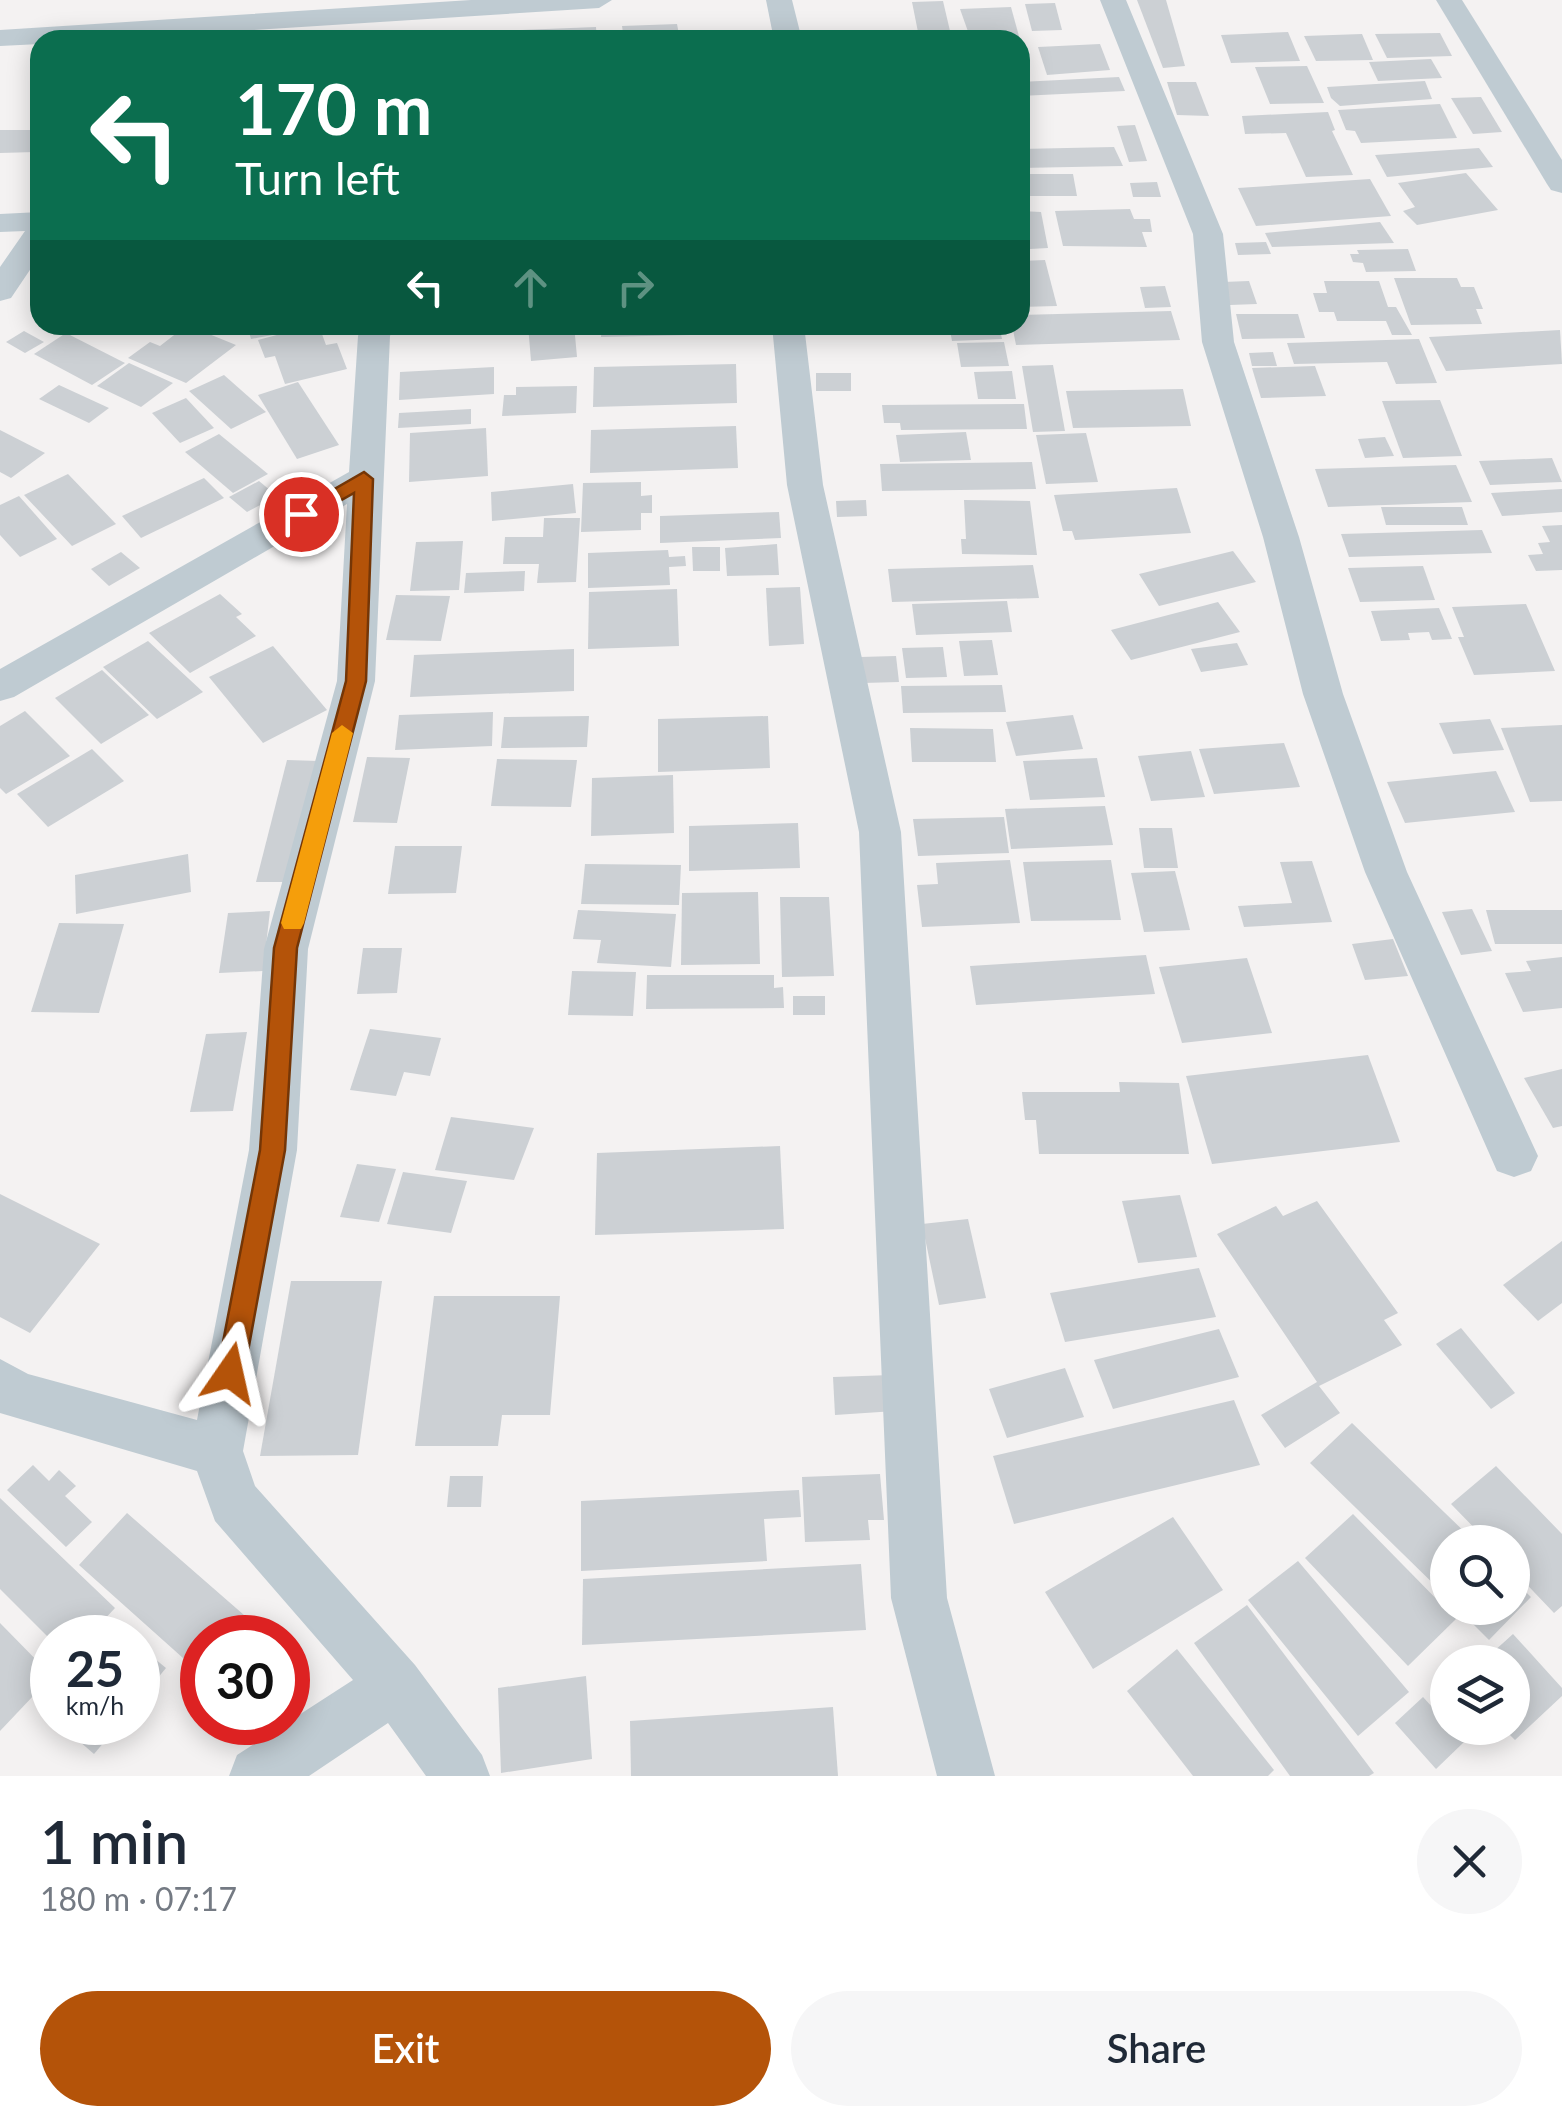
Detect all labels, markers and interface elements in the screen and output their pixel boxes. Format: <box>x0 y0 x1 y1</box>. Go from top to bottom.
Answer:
text: 170 m <box>235 66 432 150</box>
icon: left <box>70 70 200 200</box>
text: Turn left <box>235 151 400 205</box>
icon: left <box>398 260 453 315</box>
icon: ahead <box>503 260 558 315</box>
icon: right <box>608 260 663 315</box>
pin <box>259 472 344 557</box>
icon: arrive <box>274 487 329 542</box>
position arrow <box>178 1321 282 1425</box>
map controls <box>1430 1525 1530 1745</box>
button: search <box>1430 1525 1530 1625</box>
speed limit sign: 30 <box>180 1615 310 1745</box>
text: 25 <box>66 1638 124 1698</box>
button: layers <box>1430 1645 1530 1745</box>
text: km/h <box>66 1690 124 1720</box>
text: 1 min <box>40 1805 188 1877</box>
button: close <box>1417 1809 1522 1914</box>
text: 180 m · 07:17 <box>40 1879 237 1918</box>
button: Exit <box>40 1991 771 2106</box>
button: Share <box>791 1991 1522 2106</box>

